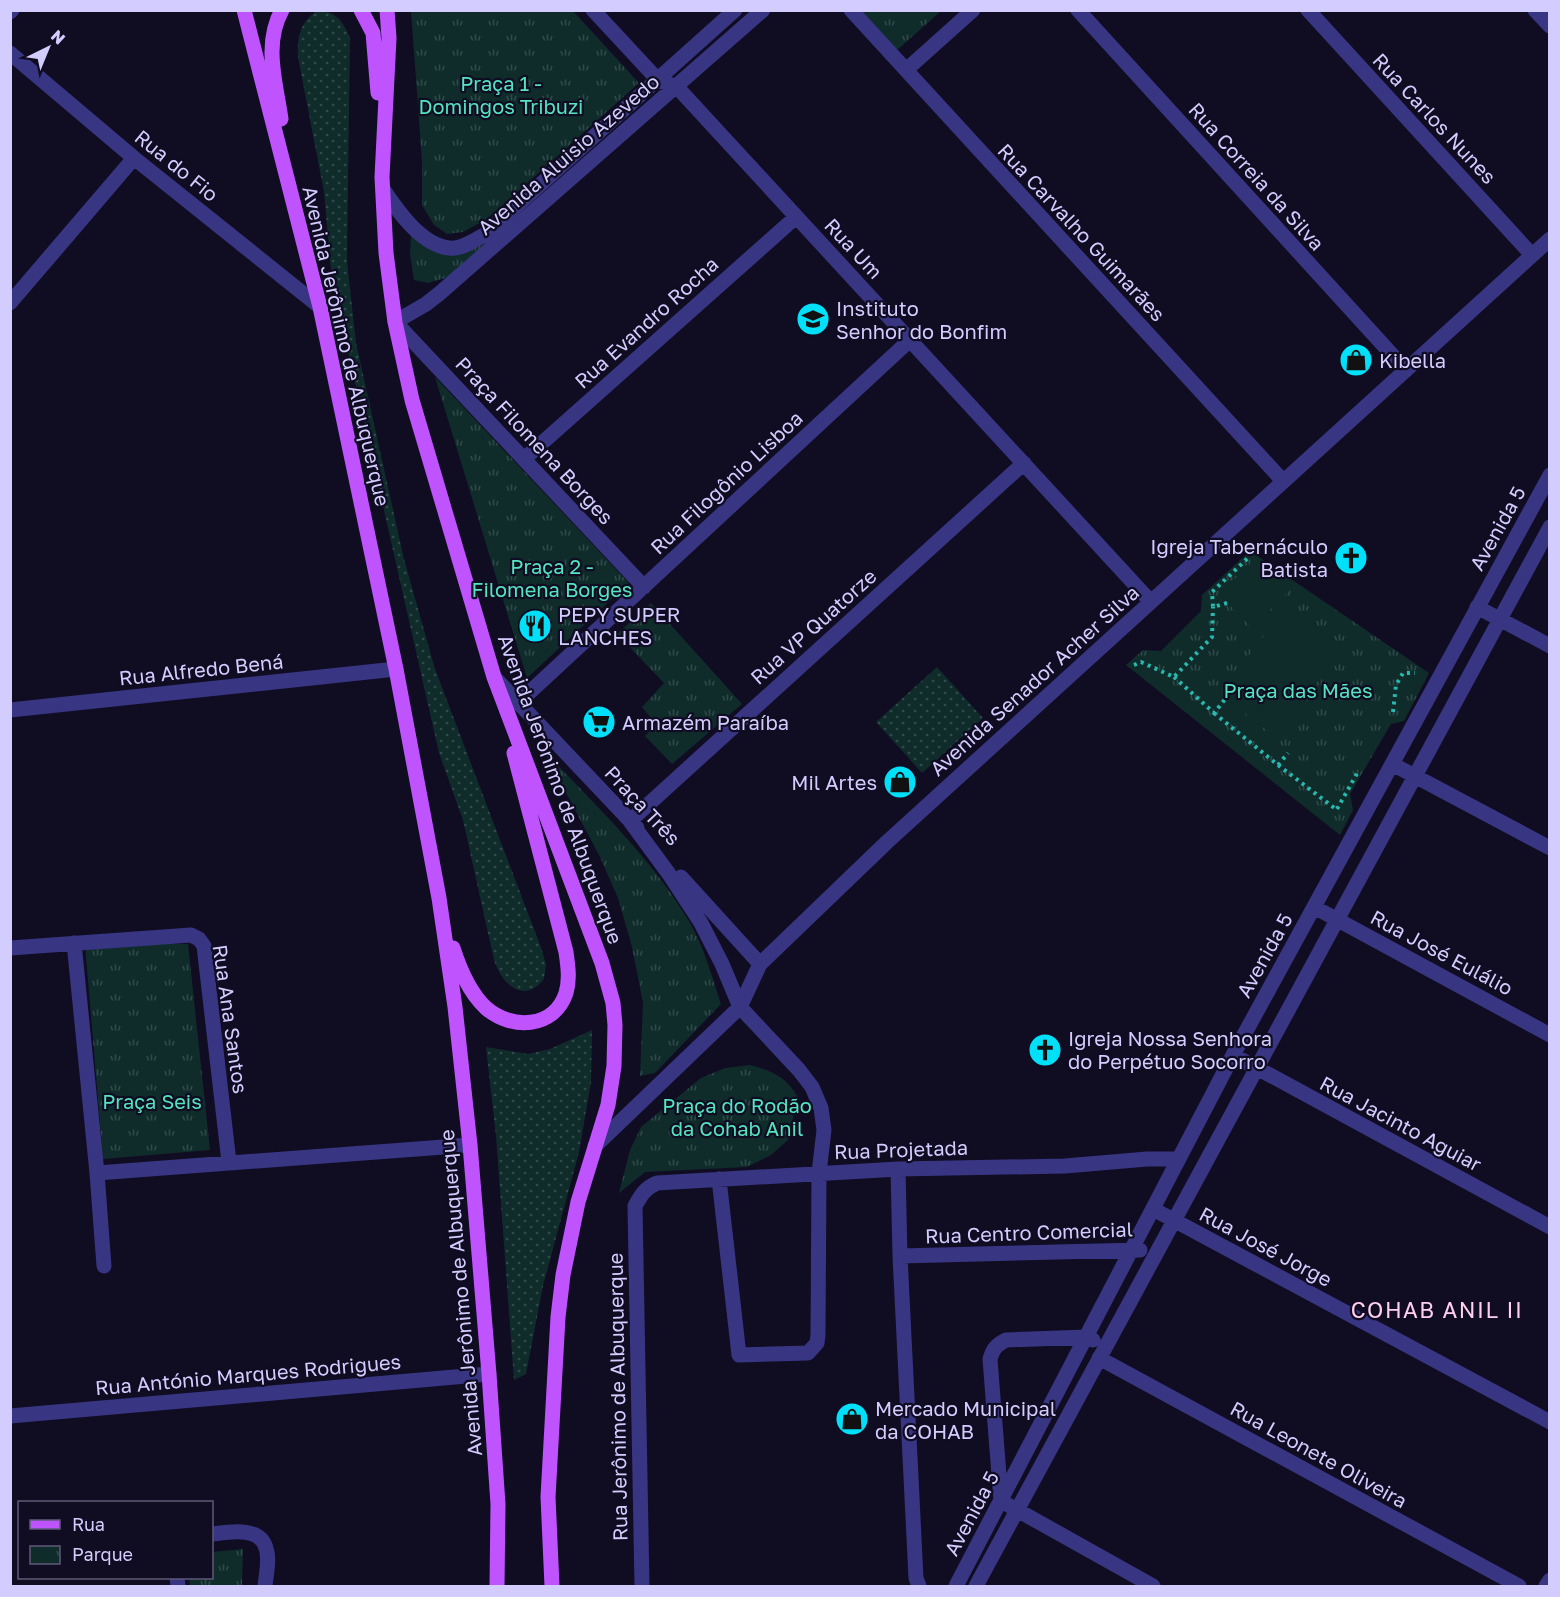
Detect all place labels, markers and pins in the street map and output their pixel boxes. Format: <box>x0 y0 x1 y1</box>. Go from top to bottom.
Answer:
place label: Instituto Senhor do Bonfim <box>836 296 1007 343</box>
school or university icon: Instituto Senhor do Bonfim <box>795 301 831 337</box>
shop icon: Kibella <box>1338 342 1374 378</box>
place label: Kibella <box>1379 348 1446 372</box>
place label: Igreja Tabernáculo Batista <box>1150 534 1328 581</box>
church icon: Igreja Tabernáculo Batista <box>1333 540 1369 576</box>
place label: PEPY SUPER LANCHES <box>558 602 680 649</box>
restaurant icon: PEPY SUPER LANCHES <box>517 608 553 644</box>
supermarket icon: Armazém Paraíba <box>581 704 617 740</box>
place label: Armazém Paraíba <box>622 710 789 734</box>
shop icon: Mil Artes <box>882 764 918 800</box>
place label: Mil Artes <box>791 770 877 794</box>
place label: Igreja Nossa Senhora do Perpétuo Socorro <box>1068 1026 1272 1073</box>
church icon: Igreja Nossa Senhora do Perpétuo Socorro <box>1027 1032 1063 1068</box>
place label: Mercado Municipal da COHAB <box>875 1396 1056 1443</box>
shop icon: Mercado Municipal da COHAB <box>834 1401 870 1437</box>

